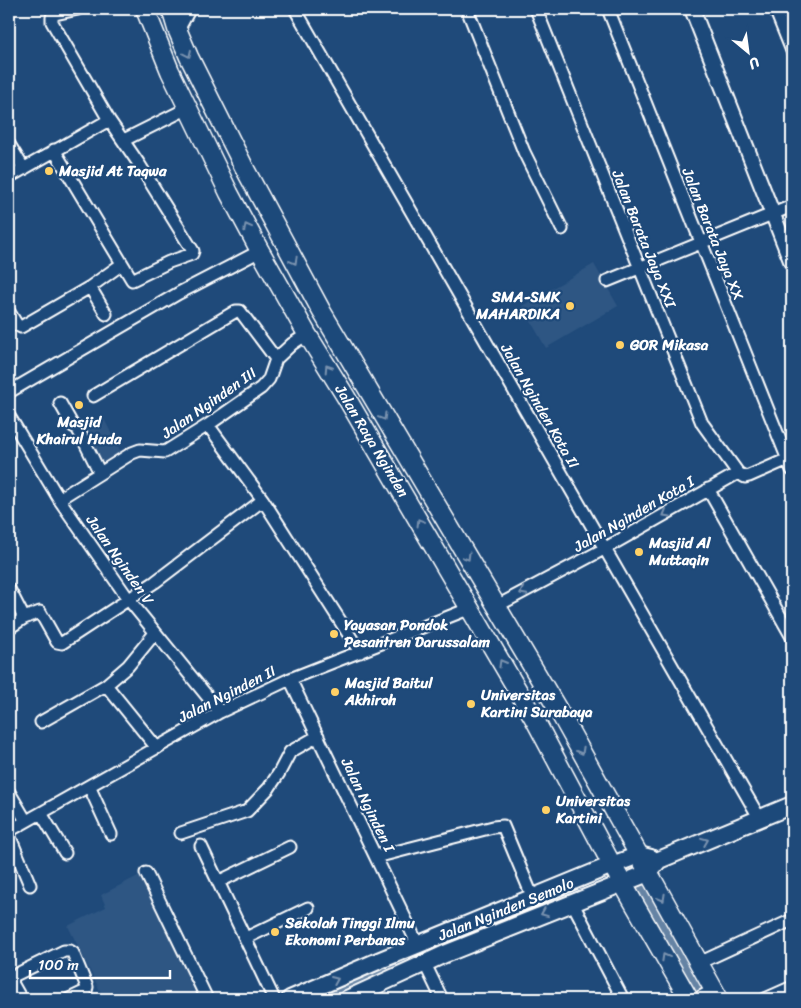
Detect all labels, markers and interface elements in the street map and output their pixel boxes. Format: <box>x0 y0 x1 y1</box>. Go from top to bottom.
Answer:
north arrow <box>724 28 774 78</box>
one-way arrow <box>182 49 193 58</box>
text: U <box>743 50 764 76</box>
place label: Masjid At Taqwa <box>58 158 167 184</box>
street label: Jalan Barata Jaya XX <box>674 163 751 304</box>
marker: Masjid At Taqwa <box>43 165 55 177</box>
street label: Jalan Barata Jaya XXI <box>604 165 684 313</box>
one-way arrow <box>243 223 253 232</box>
one-way arrow <box>288 256 298 265</box>
place label: SMA-SMK MAHARDIKA <box>475 284 561 327</box>
marker: SMA-SMK MAHARDIKA <box>564 300 576 312</box>
place label: GOR Mikasa <box>629 332 709 358</box>
street label: Jalan Nginden Kota II <box>493 338 587 474</box>
marker: GOR Mikasa <box>614 339 626 351</box>
street label: Jalan Nginden III <box>155 360 262 446</box>
one-way arrow <box>324 365 334 374</box>
street label: Jalan Raya Nginden <box>327 379 416 502</box>
marker: Masjid Khairul Huda <box>73 399 85 411</box>
place label: Masjid Khairul Huda <box>35 409 122 452</box>
one-way arrow <box>377 412 387 421</box>
street label: Jalan Nginden Kota I <box>568 468 700 560</box>
one-way arrow <box>662 507 671 517</box>
street label: Jalan Nginden V <box>79 509 161 611</box>
one-way arrow <box>417 519 427 528</box>
place label: Masjid Al Muttaqin <box>648 530 711 573</box>
marker: Masjid Al Muttaqin <box>633 546 645 558</box>
one-way arrow <box>461 551 471 560</box>
one-way arrow <box>520 586 529 596</box>
place label: Yayasan Pondok Pesantren Darussalam <box>344 612 491 655</box>
marker: Yayasan Pondok Pesantren Darussalam <box>328 628 340 640</box>
street label: Jalan Nginden II <box>173 658 281 730</box>
one-way arrow <box>499 659 509 668</box>
place label: Masjid Baitul Akhiroh <box>344 670 433 713</box>
place label: Universitas Kartini Surabaya <box>480 682 593 725</box>
marker: Masjid Baitul Akhiroh <box>329 686 341 698</box>
marker: Universitas Kartini Surabaya <box>465 698 477 710</box>
one-way arrow <box>575 745 585 754</box>
street label: Jalan Nginden I <box>333 752 403 858</box>
place label: Universitas Kartini <box>555 788 631 831</box>
marker: Universitas Kartini <box>540 804 552 816</box>
one-way arrow <box>700 837 709 848</box>
street label: Jalan Nginden Semolo <box>433 870 578 948</box>
one-way arrow <box>656 893 666 902</box>
one-way arrow <box>541 908 549 918</box>
place label: Sekolah Tinggi Ilmu Ekonomi Perbanas <box>284 910 416 953</box>
marker: Sekolah Tinggi Ilmu Ekonomi Perbanas <box>269 926 281 938</box>
scale bar <box>30 948 170 980</box>
text: 100 m <box>38 952 79 978</box>
one-way arrow <box>661 953 671 962</box>
one-way arrow <box>330 975 339 986</box>

